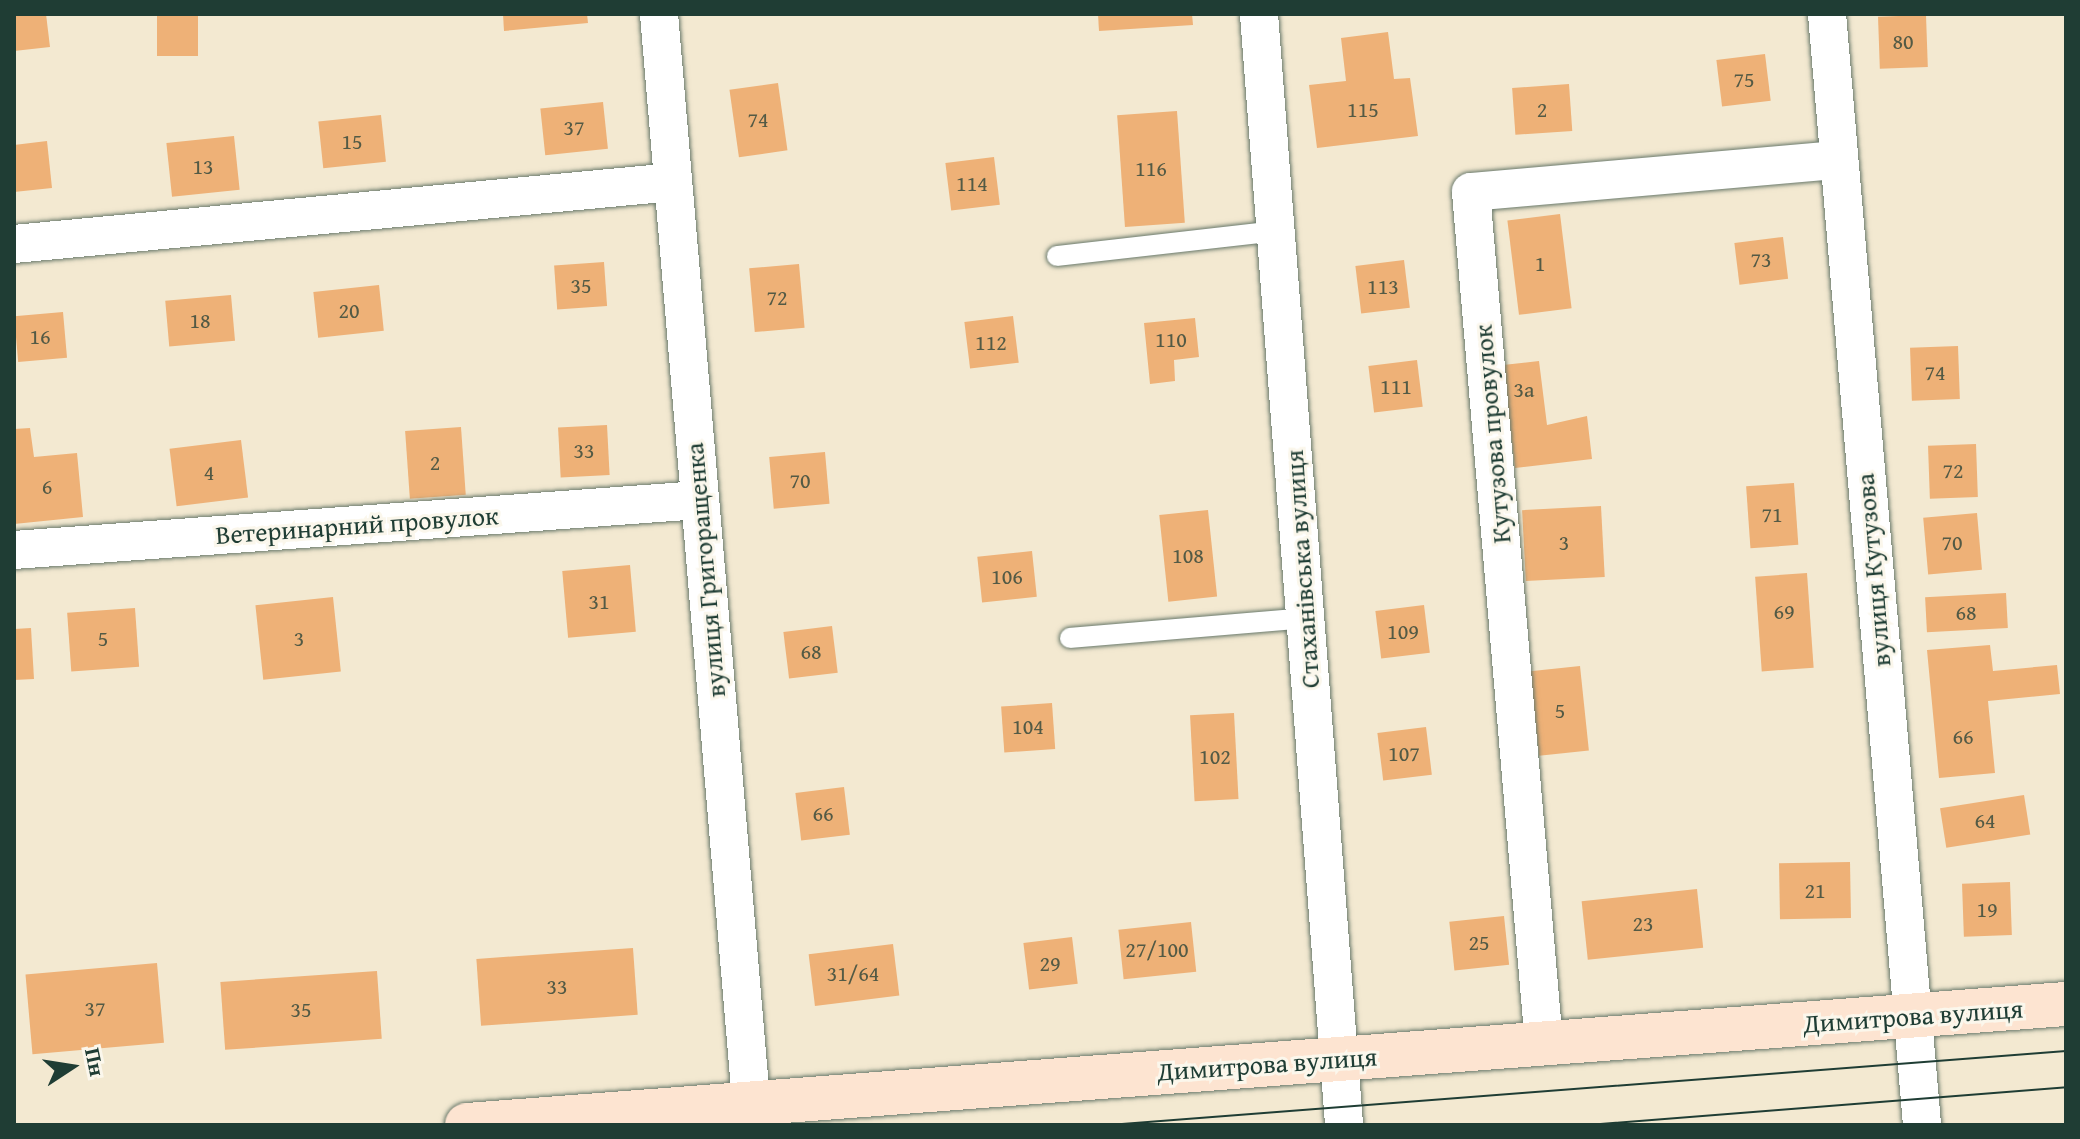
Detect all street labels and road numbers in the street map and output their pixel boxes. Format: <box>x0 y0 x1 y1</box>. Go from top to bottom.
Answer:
street label: Кутузова провулок <box>1467 323 1517 545</box>
street label: вулиця Григоращенка <box>678 441 732 699</box>
street label: Стаханівська вулиця <box>1278 449 1326 689</box>
street label: вулиця Кутузова <box>1849 472 1897 668</box>
street label: Ветеринарний провулок <box>215 500 499 550</box>
street label: Димитрова вулиця <box>1802 993 2024 1039</box>
street label: Димитрова вулиця <box>1156 1041 1378 1087</box>

